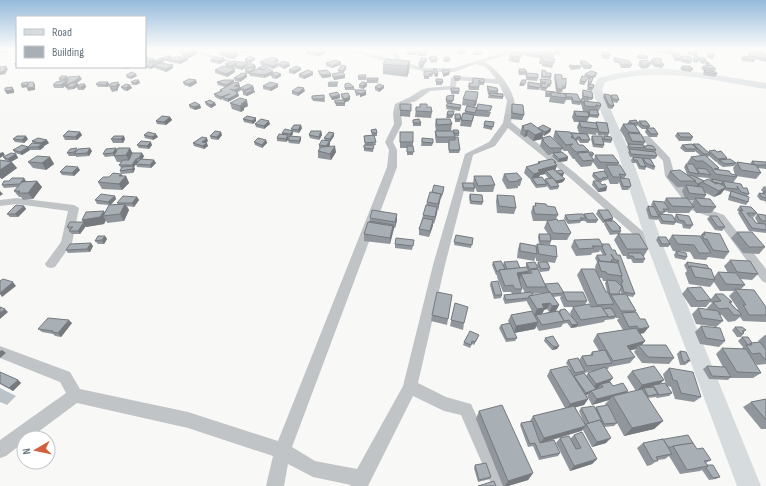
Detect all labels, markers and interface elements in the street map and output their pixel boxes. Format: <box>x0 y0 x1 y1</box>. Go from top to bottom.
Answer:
legend <box>16 16 146 68</box>
text: Road <box>52 25 72 40</box>
text: Building <box>52 45 84 60</box>
north arrow <box>16 430 56 470</box>
text: N <box>20 447 33 455</box>

